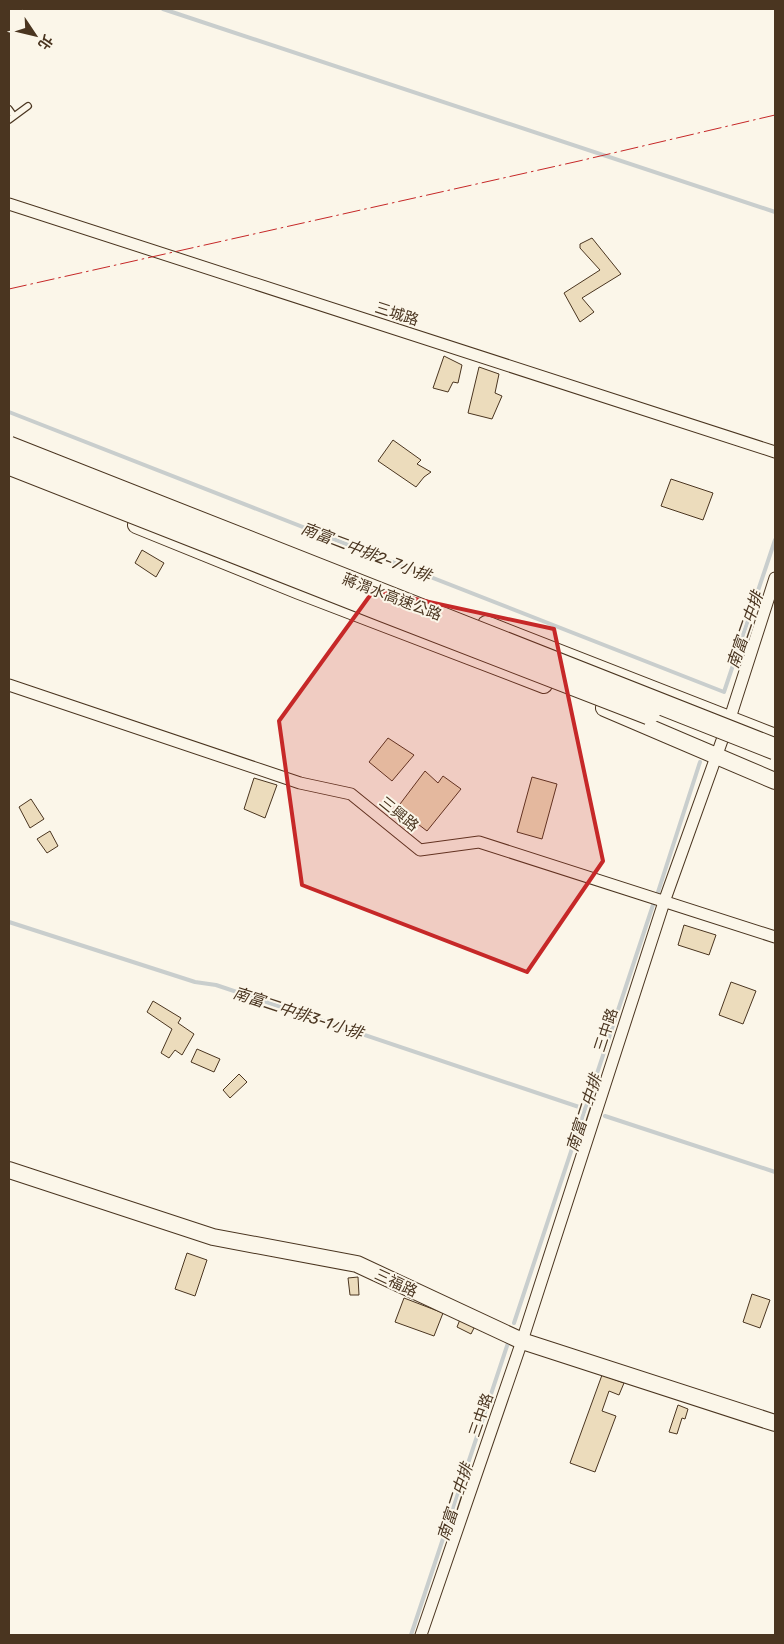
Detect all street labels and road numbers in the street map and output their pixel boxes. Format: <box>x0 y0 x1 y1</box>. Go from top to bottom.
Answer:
street label: 三城路 <box>373 298 421 330</box>
street label: 蔣渭水高速公路 <box>340 570 444 624</box>
street label: 三興路 <box>376 793 422 835</box>
street label: 三中路 <box>590 1006 622 1054</box>
street label: 三福路 <box>372 1265 420 1301</box>
street label: 三中路 <box>465 1391 497 1439</box>

